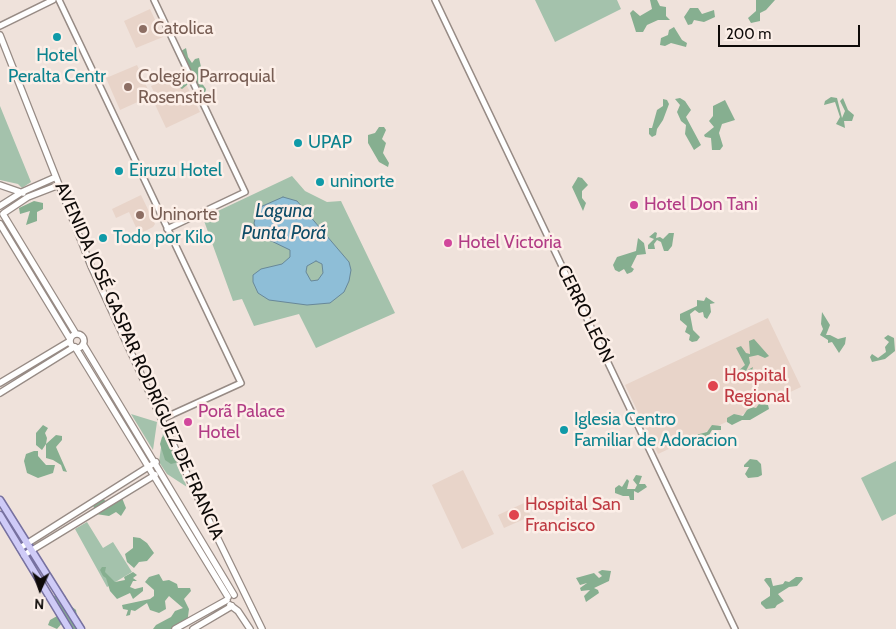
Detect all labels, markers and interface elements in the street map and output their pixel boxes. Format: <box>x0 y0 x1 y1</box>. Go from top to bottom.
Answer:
scale bar <box>721 15 864 47</box>
place label: Catolica <box>153 18 213 40</box>
marker: Catolica <box>137 23 149 35</box>
text: 200 m <box>726 25 771 43</box>
marker: Hotel Peralta Centr <box>51 31 63 43</box>
place label: Hotel Peralta Centr <box>8 45 106 88</box>
place label: Colegio Parroquial Rosenstiel <box>138 66 275 108</box>
marker: Colegio Parroquial Rosenstiel <box>122 81 134 93</box>
place label: UPAP <box>308 132 352 154</box>
marker: UPAP <box>292 137 304 149</box>
place label: Eiruzu Hotel <box>129 160 222 182</box>
marker: Eiruzu Hotel <box>113 165 125 177</box>
place label: uninorte <box>330 171 394 193</box>
marker: uninorte <box>314 176 326 188</box>
street label: AVENIDA JOSÉ GASPAR RODRÍGUEZ DE FRANCIA <box>50 179 228 543</box>
place label: Hotel Don Tani <box>644 194 758 216</box>
marker: Hotel Don Tani <box>628 199 640 211</box>
water label: Laguna Punta Porá <box>242 200 326 244</box>
place label: Uninorte <box>150 204 217 226</box>
marker: Uninorte <box>134 209 146 221</box>
place label: Todo por Kilo <box>113 227 213 249</box>
marker: Todo por Kilo <box>97 232 109 244</box>
place label: Hotel Victoria <box>458 232 562 254</box>
marker: Hotel Victoria <box>442 237 454 249</box>
street label: CERRO LEÓN <box>552 262 618 366</box>
place label: Hospital Regional <box>724 365 790 408</box>
marker: Hospital Regional <box>706 379 720 393</box>
place label: Porã Palace Hotel <box>198 401 285 444</box>
place label: Iglesia Centro Familiar de Adoracion <box>574 409 737 452</box>
marker: Porã Palace Hotel <box>182 416 194 428</box>
marker: Iglesia Centro Familiar de Adoracion <box>558 424 570 436</box>
place label: Hospital San Francisco <box>525 494 621 536</box>
marker: Hospital San Francisco <box>507 508 521 522</box>
north arrow <box>15 564 65 614</box>
text: N <box>34 595 45 613</box>

